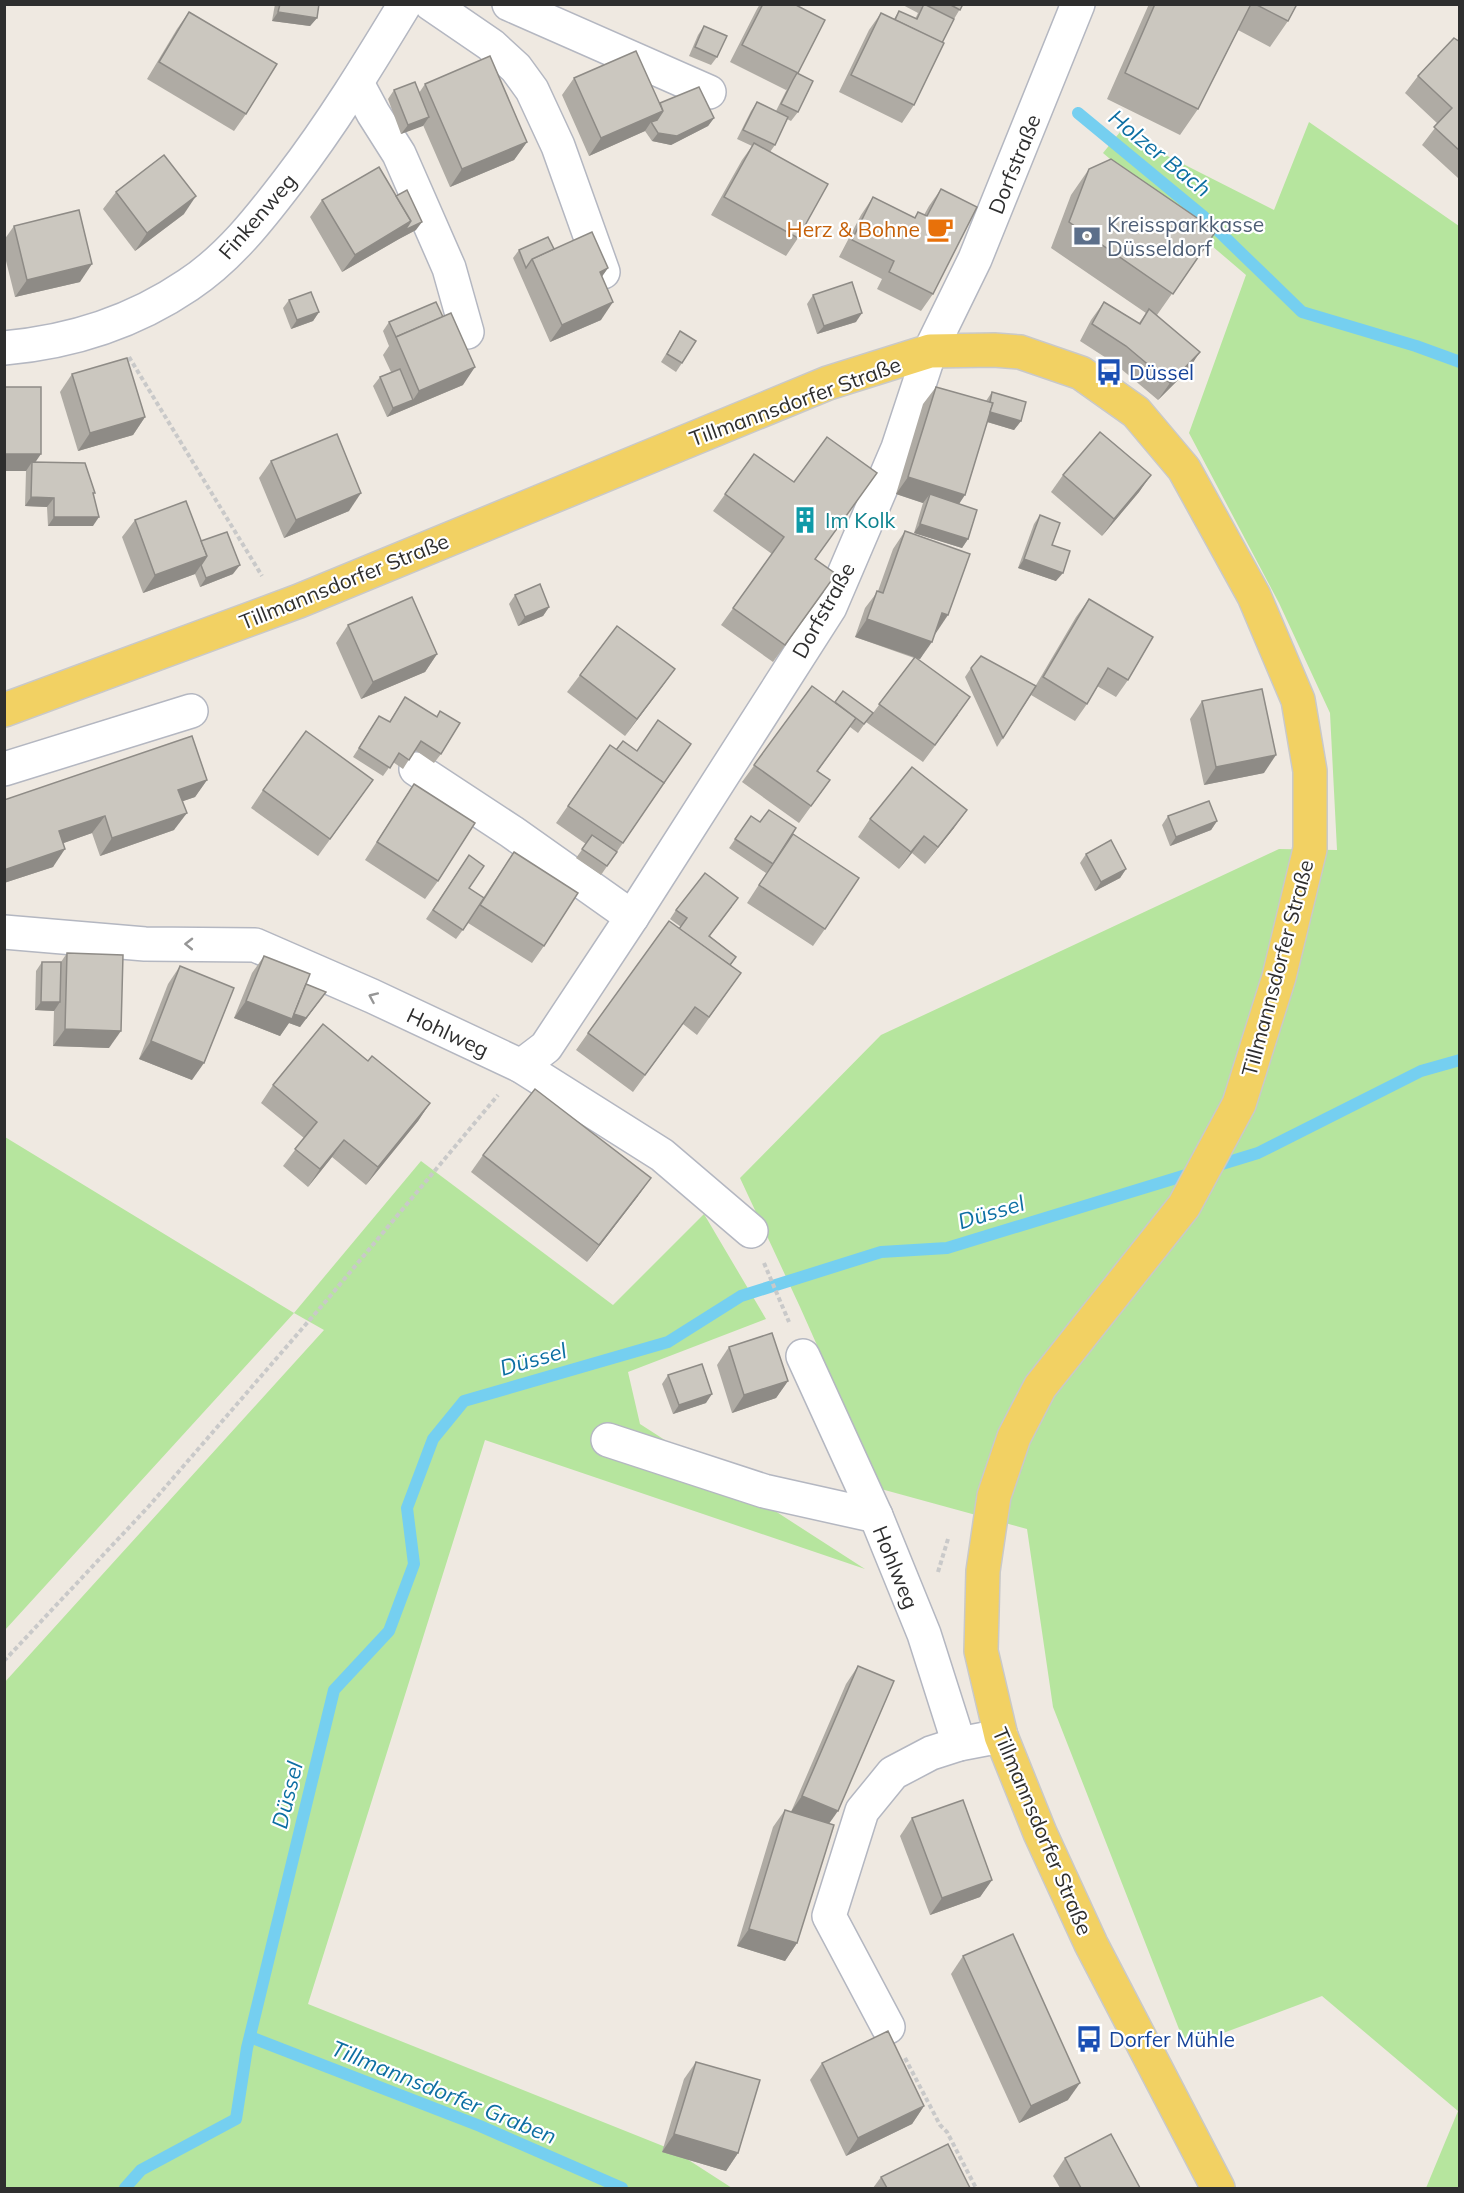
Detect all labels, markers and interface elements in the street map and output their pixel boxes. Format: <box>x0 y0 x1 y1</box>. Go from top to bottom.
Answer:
water label: Holzer Bach <box>1103 103 1217 203</box>
street label: Dorfstraße <box>982 110 1046 218</box>
street label: Finkenweg <box>213 168 301 264</box>
place label: Kreissparkkasse Düsseldorf <box>1107 211 1264 261</box>
cafe icon: Herz & Bohne <box>925 214 955 244</box>
place label: Herz & Bohne <box>787 216 920 242</box>
bank icon: Kreissparkkasse Düsseldorf <box>1072 221 1102 251</box>
street label: Tillmannsdorfer Straße <box>686 351 904 451</box>
bus stop icon: Düssel <box>1094 357 1124 387</box>
place label: Düssel <box>1129 359 1194 385</box>
building icon: Im Kolk <box>790 505 820 535</box>
place label: Im Kolk <box>825 507 895 533</box>
street label: Tillmannsdorfer Straße <box>236 527 452 635</box>
street label: Dorfstraße <box>786 558 860 662</box>
street label: Tillmannsdorfer Straße <box>1236 857 1318 1079</box>
one-way arrow <box>185 938 194 950</box>
one-way arrow <box>369 992 380 1004</box>
street label: Hohlweg <box>403 1002 493 1062</box>
water label: Düssel <box>954 1188 1028 1235</box>
water label: Düssel <box>496 1336 570 1382</box>
street label: Hohlweg <box>868 1522 924 1612</box>
street label: Tillmannsdorfer Straße <box>987 1723 1099 1939</box>
water label: Düssel <box>265 1758 309 1831</box>
bus stop icon: Dorfer Mühle <box>1074 2024 1104 2054</box>
place label: Dorfer Mühle <box>1109 2026 1235 2052</box>
water label: Tillmannsdorfer Graben <box>327 2034 561 2150</box>

